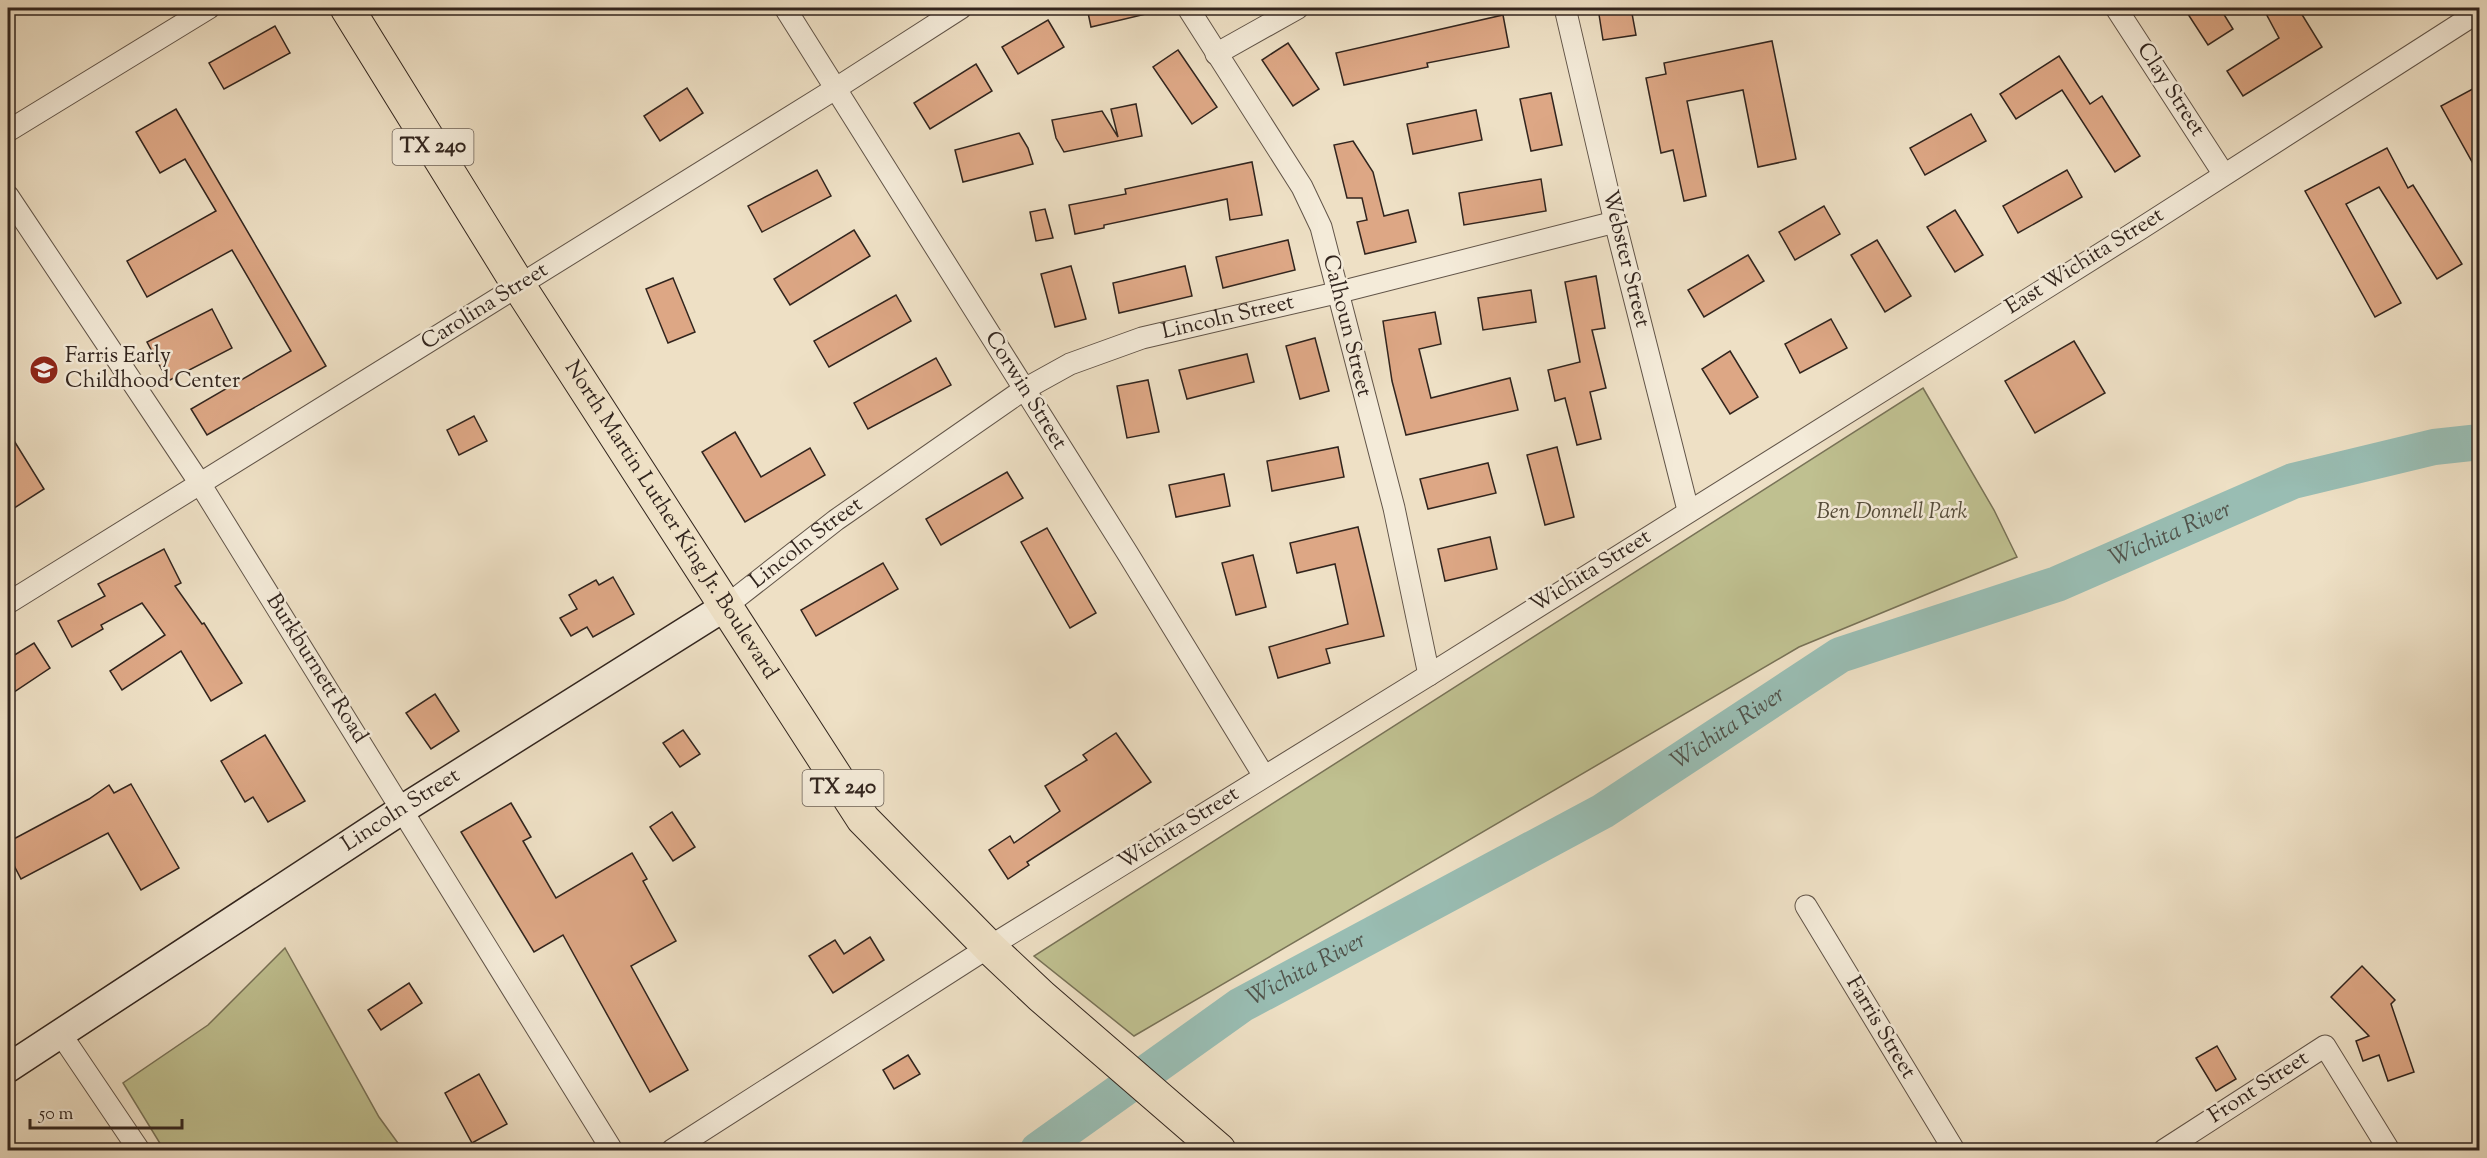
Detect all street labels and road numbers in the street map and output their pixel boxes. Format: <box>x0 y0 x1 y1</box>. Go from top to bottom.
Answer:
street label: Clay Street <box>2128 37 2213 144</box>
road number: TX 240 <box>392 129 474 165</box>
street label: Webster Street <box>1592 187 1658 332</box>
street label: East Wichita Street <box>2000 200 2171 324</box>
street label: Calhoun Street <box>1313 251 1379 401</box>
street label: Carolina Street <box>415 255 555 359</box>
street label: Lincoln Street <box>1159 287 1298 349</box>
street label: Corwin Street <box>976 325 1074 457</box>
street label: North Martin Luther King Jr. Boulevard <box>556 355 785 686</box>
street label: Lincoln Street <box>743 490 870 597</box>
street label: Wichita Street <box>1524 522 1658 622</box>
street label: Burkburnett Road <box>257 588 375 750</box>
street label: Lincoln Street <box>336 761 467 861</box>
road number: TX 240 <box>802 770 884 806</box>
street label: Wichita Street <box>1112 779 1246 879</box>
street label: Farris Street <box>1837 971 1923 1086</box>
street label: Front Street <box>2203 1043 2316 1132</box>

